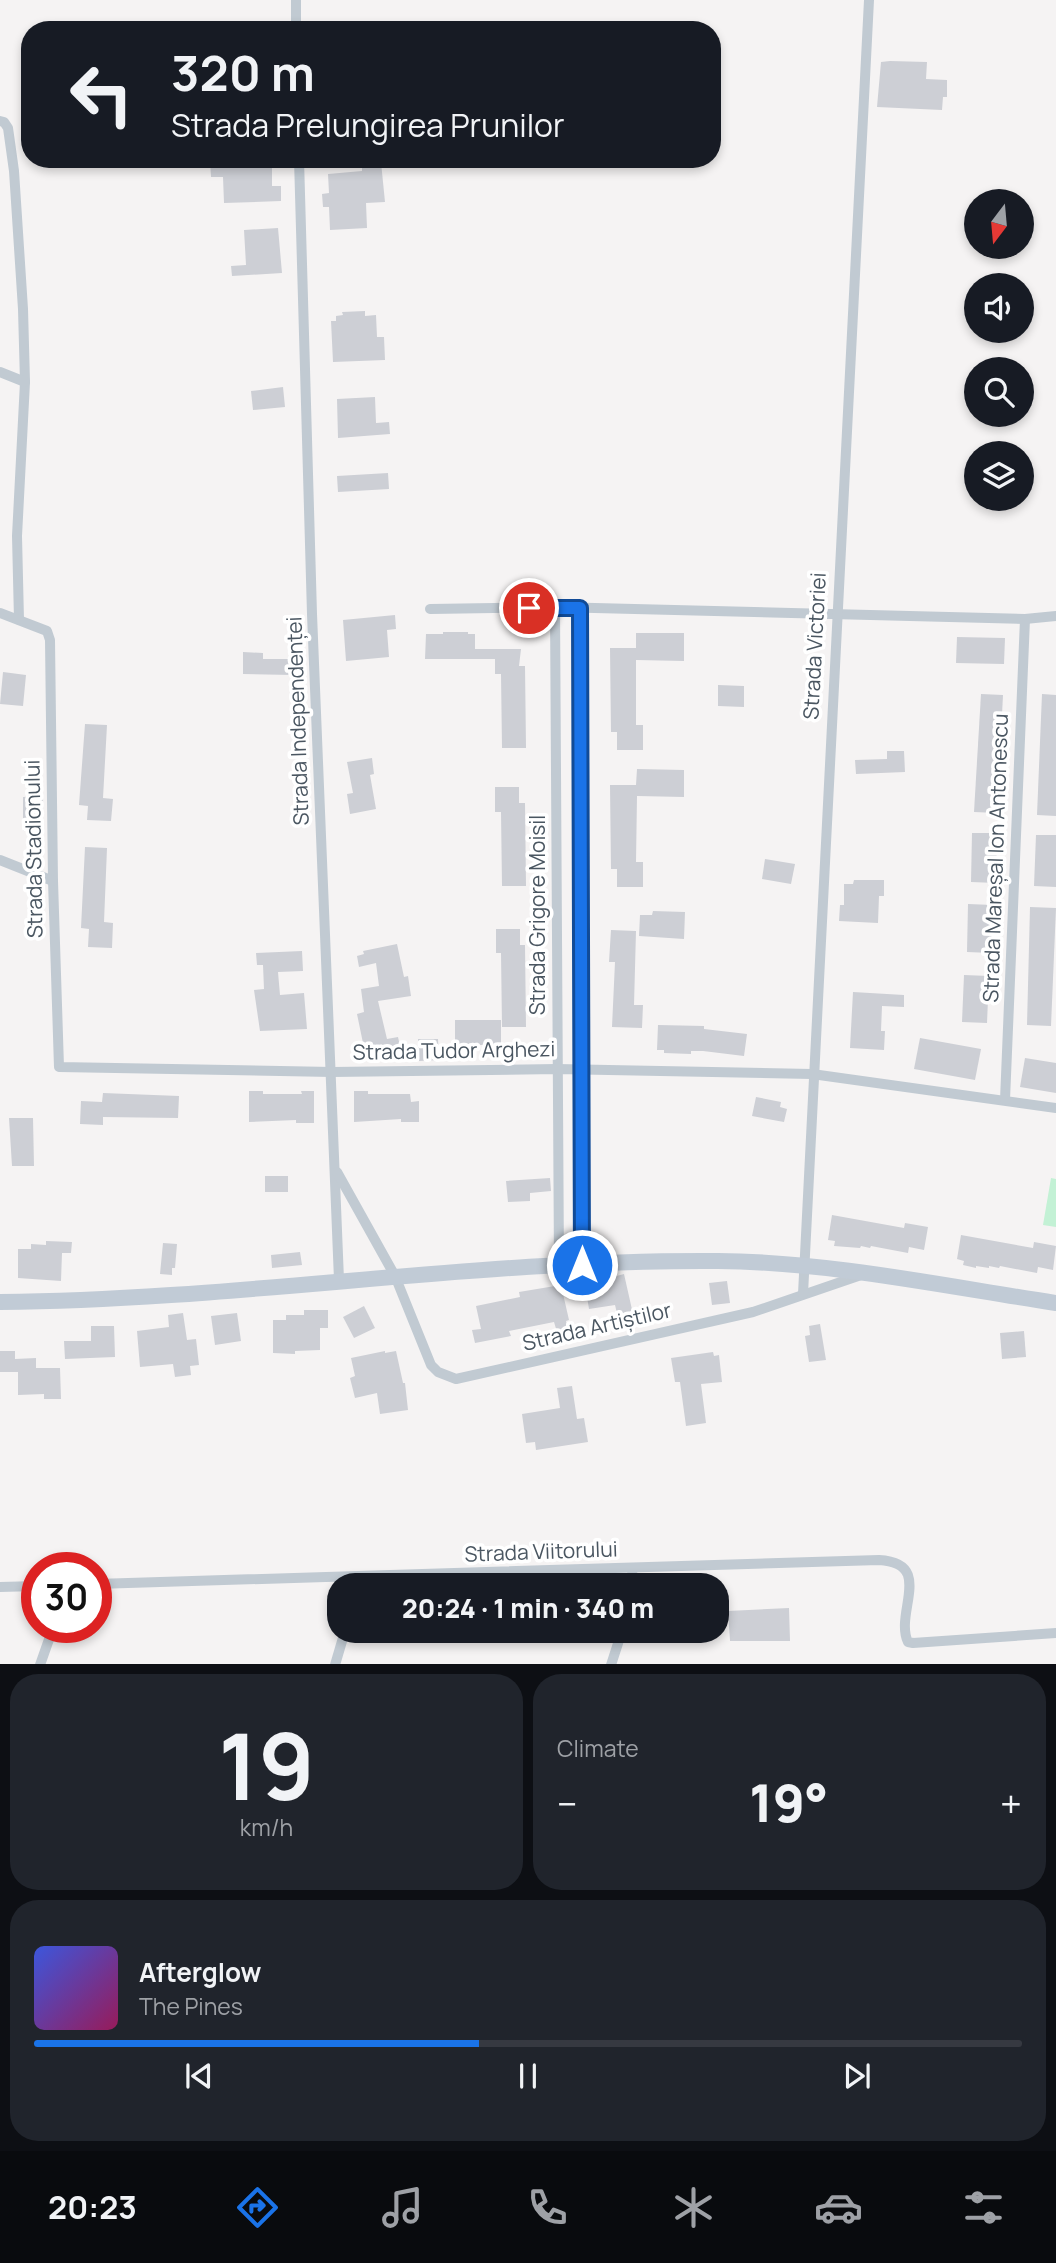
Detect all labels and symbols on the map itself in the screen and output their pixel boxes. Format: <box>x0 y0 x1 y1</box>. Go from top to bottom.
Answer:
north arrow <box>964 189 1034 259</box>
street label: Strada Victoriei <box>796 572 832 720</box>
pin <box>499 578 559 638</box>
street label: Strada Independenței <box>279 616 315 826</box>
street label: Strada Mareșal Ion Antonescu <box>976 713 1014 1003</box>
street label: Strada Stadionului <box>17 760 49 938</box>
street label: Strada Grigore Moisil <box>523 815 551 1015</box>
street label: Strada Tudor Arghezi <box>352 1034 556 1066</box>
position arrow <box>545 1228 619 1302</box>
street label: Strada Artiștilor <box>520 1295 674 1357</box>
street label: Strada Viitorului <box>464 1534 618 1568</box>
speed limit sign: 30 <box>21 1552 112 1643</box>

